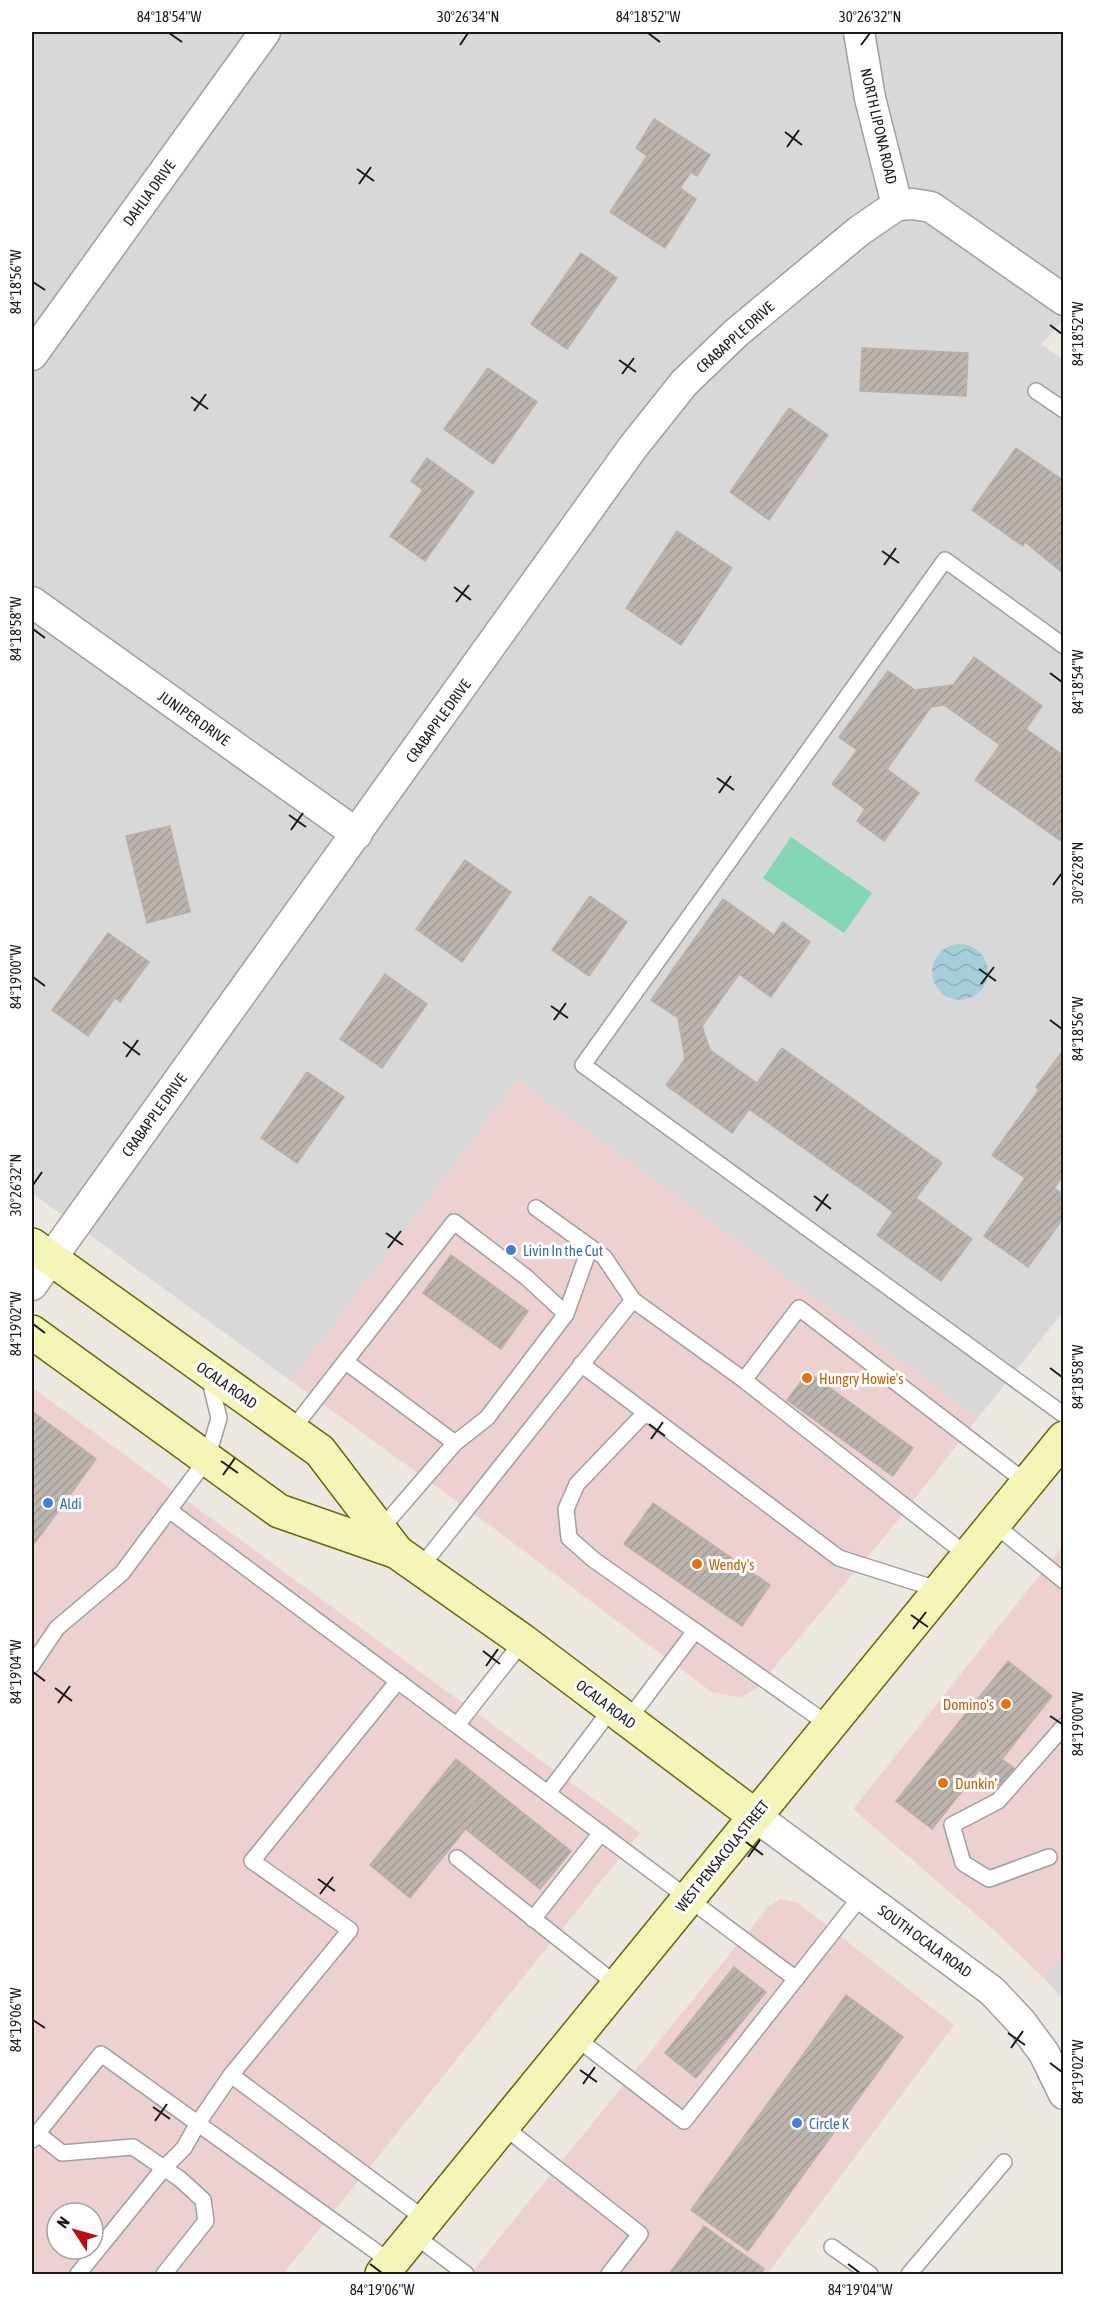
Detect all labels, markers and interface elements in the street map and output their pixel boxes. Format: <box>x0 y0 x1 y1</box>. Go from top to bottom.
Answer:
text: 84°18'54"W <box>137 8 201 25</box>
text: 30°26'34"N <box>437 8 499 25</box>
text: 84°18'52"W <box>616 8 680 25</box>
text: 30°26'32"N <box>839 8 901 25</box>
street label: NORTH LIPONA ROAD <box>857 66 901 186</box>
street label: DAHLIA DRIVE <box>120 156 179 229</box>
text: 84°18'56"W <box>7 250 24 314</box>
street label: CRABAPPLE DRIVE <box>693 297 778 376</box>
text: 84°18'52"W <box>1069 302 1086 366</box>
text: 84°18'58"W <box>7 597 24 661</box>
text: 84°18'54"W <box>1069 650 1086 714</box>
street label: CRABAPPLE DRIVE <box>402 676 474 766</box>
street label: JUNIPER DRIVE <box>155 687 233 749</box>
text: 30°26'28"N <box>1069 842 1086 904</box>
text: 84°19'00"W <box>7 945 24 1009</box>
text: 84°18'56"W <box>1069 997 1086 1061</box>
street label: CRABAPPLE DRIVE <box>118 1070 190 1160</box>
text: 30°26'32"N <box>7 1154 24 1216</box>
place label: Livin In the Cut <box>523 1242 603 1259</box>
marker: Livin In the Cut <box>504 1243 518 1257</box>
text: 84°19'02"W <box>7 1292 24 1356</box>
text: 84°18'58"W <box>1069 1345 1086 1409</box>
street label: OCALA ROAD <box>193 1358 261 1412</box>
place label: Hungry Howie's <box>819 1370 903 1387</box>
marker: Hungry Howie's <box>800 1371 814 1385</box>
place label: Aldi <box>60 1495 82 1512</box>
marker: Aldi <box>41 1496 55 1510</box>
place label: Wendy's <box>709 1556 755 1573</box>
marker: Wendy's <box>690 1557 704 1571</box>
text: 84°19'04"W <box>7 1640 24 1704</box>
street label: OCALA ROAD <box>573 1676 639 1732</box>
text: 84°19'00"W <box>1069 1692 1086 1756</box>
place label: Domino's <box>943 1696 994 1713</box>
marker: Domino's <box>999 1697 1013 1711</box>
place label: Dunkin' <box>955 1775 997 1792</box>
marker: Dunkin' <box>936 1776 950 1790</box>
street label: WEST PENSACOLA STREET <box>672 1796 772 1915</box>
street label: SOUTH OCALA ROAD <box>875 1901 975 1981</box>
text: 84°19'06"W <box>7 1988 24 2052</box>
text: 84°19'02"W <box>1069 2040 1086 2104</box>
place label: Circle K <box>809 2115 850 2132</box>
marker: Circle K <box>790 2116 804 2130</box>
north arrow <box>45 2201 105 2261</box>
text: N <box>53 2213 73 2231</box>
text: 84°19'06"W <box>350 2281 414 2298</box>
text: 84°19'04"W <box>828 2281 892 2298</box>

